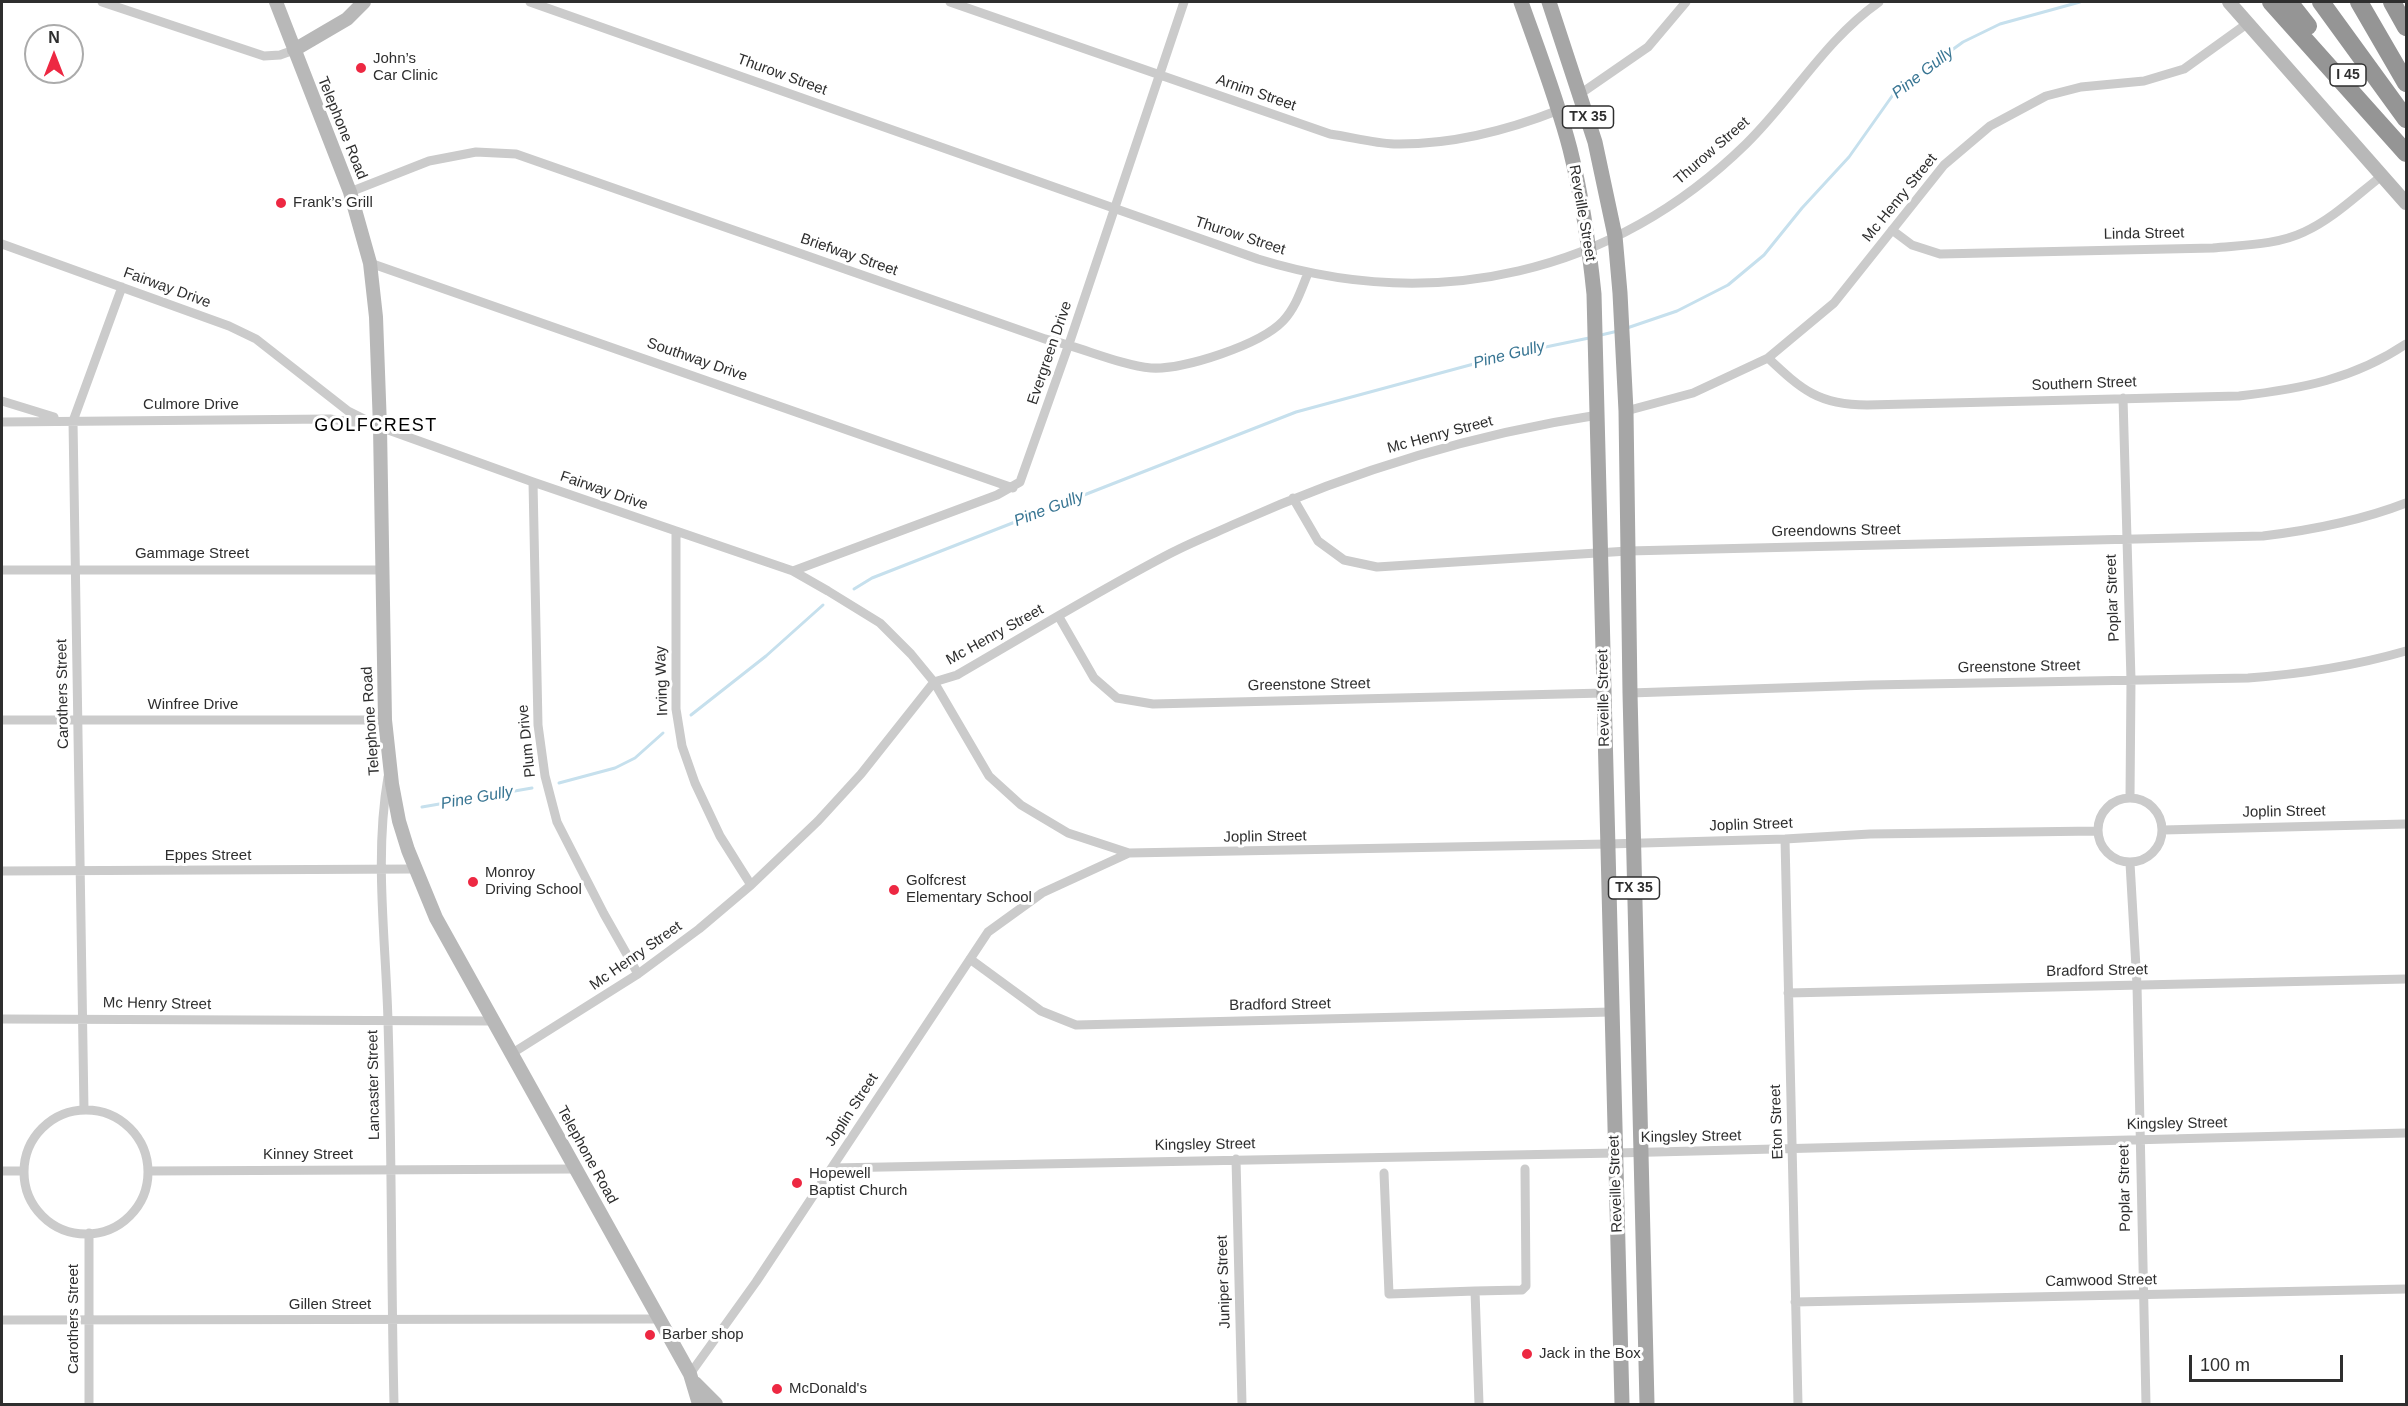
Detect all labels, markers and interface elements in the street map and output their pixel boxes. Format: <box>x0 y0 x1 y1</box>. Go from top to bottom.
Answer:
north arrow <box>24 24 84 84</box>
text: N <box>48 29 60 46</box>
water label: Pine Gully <box>1888 43 1958 103</box>
place label: John’s Car Clinic <box>373 50 438 85</box>
street label: Thurow Street <box>735 50 829 100</box>
marker: John’s Car Clinic <box>354 61 368 75</box>
road number: I 45 <box>2330 64 2366 86</box>
street label: Arnim Street <box>1214 71 1298 115</box>
street label: Telephone Road <box>313 74 371 182</box>
road number: TX 35 <box>1562 106 1614 128</box>
street label: Thurow Street <box>1671 113 1753 189</box>
street label: Mc Henry Street <box>1859 150 1941 246</box>
street label: Reveille Street <box>1565 163 1599 263</box>
place label: Frank’s Grill <box>293 194 373 212</box>
marker: Frank’s Grill <box>274 196 288 210</box>
street label: Thurow Street <box>1192 213 1288 259</box>
street label: Linda Street <box>2103 224 2185 244</box>
street label: Briefway Street <box>798 230 900 280</box>
street label: Fairway Drive <box>121 264 213 312</box>
street label: Evergreen Drive <box>1024 299 1076 407</box>
street label: Southway Drive <box>644 334 750 386</box>
water label: Pine Gully <box>1471 337 1547 373</box>
street label: Southern Street <box>2031 373 2137 395</box>
street label: Culmore Drive <box>143 396 239 414</box>
street label: Mc Henry Street <box>1385 412 1495 458</box>
district label: GOLFCREST <box>314 415 438 437</box>
street label: Fairway Drive <box>558 468 650 514</box>
water label: Pine Gully <box>1012 487 1086 531</box>
street label: Greendowns Street <box>1771 521 1901 541</box>
street label: Gammage Street <box>135 545 249 563</box>
street label: Poplar Street <box>2102 554 2124 642</box>
street label: Mc Henry Street <box>943 601 1047 669</box>
street label: Carothers Street <box>53 639 73 749</box>
street label: Irving Way <box>652 646 672 716</box>
street label: Reveille Street <box>1594 649 1614 747</box>
street label: Greenstone Street <box>1958 657 2080 677</box>
street label: Telephone Road <box>358 666 384 776</box>
street label: Greenstone Street <box>1248 675 1370 695</box>
street label: Winfree Drive <box>148 696 238 714</box>
street label: Plum Drive <box>514 704 540 778</box>
water label: Pine Gully <box>439 782 515 814</box>
street label: Joplin Street <box>2242 802 2326 822</box>
street label: Joplin Street <box>1709 815 1793 835</box>
street label: Joplin Street <box>1223 827 1307 847</box>
street label: Eppes Street <box>165 847 251 865</box>
place label: Monroy Driving School <box>485 864 582 899</box>
place label: Golfcrest Elementary School <box>906 872 1032 907</box>
marker: Monroy Driving School <box>466 875 480 889</box>
road number: TX 35 <box>1608 877 1660 899</box>
marker: Golfcrest Elementary School <box>887 883 901 897</box>
street label: Mc Henry Street <box>586 918 686 994</box>
street label: Bradford Street <box>2046 961 2148 981</box>
street label: Mc Henry Street <box>103 994 211 1014</box>
street label: Bradford Street <box>1229 995 1331 1015</box>
street label: Lancaster Street <box>364 1030 384 1140</box>
street label: Joplin Street <box>822 1070 882 1150</box>
street label: Eton Street <box>1767 1084 1787 1160</box>
street label: Telephone Road <box>553 1103 621 1207</box>
street label: Kingsley Street <box>2126 1114 2228 1134</box>
street label: Kingsley Street <box>1640 1127 1742 1147</box>
street label: Kingsley Street <box>1154 1135 1256 1155</box>
street label: Reveille Street <box>1605 1135 1627 1233</box>
street label: Poplar Street <box>2115 1144 2135 1232</box>
street label: Kinney Street <box>263 1146 353 1164</box>
place label: Hopewell Baptist Church <box>809 1165 907 1200</box>
marker: Hopewell Baptist Church <box>790 1176 804 1190</box>
street label: Juniper Street <box>1213 1235 1235 1329</box>
street label: Carothers Street <box>65 1264 83 1374</box>
street label: Camwood Street <box>2045 1271 2157 1291</box>
street label: Gillen Street <box>289 1296 371 1314</box>
place label: Barber shop <box>662 1326 744 1344</box>
marker: Barber shop <box>643 1328 657 1342</box>
scale bar <box>2192 1343 2346 1381</box>
place label: Jack in the Box <box>1539 1345 1641 1363</box>
marker: Jack in the Box <box>1520 1347 1534 1361</box>
text: 100 m <box>2200 1355 2250 1375</box>
place label: McDonald's <box>789 1380 867 1398</box>
marker: McDonald's <box>770 1382 784 1396</box>

